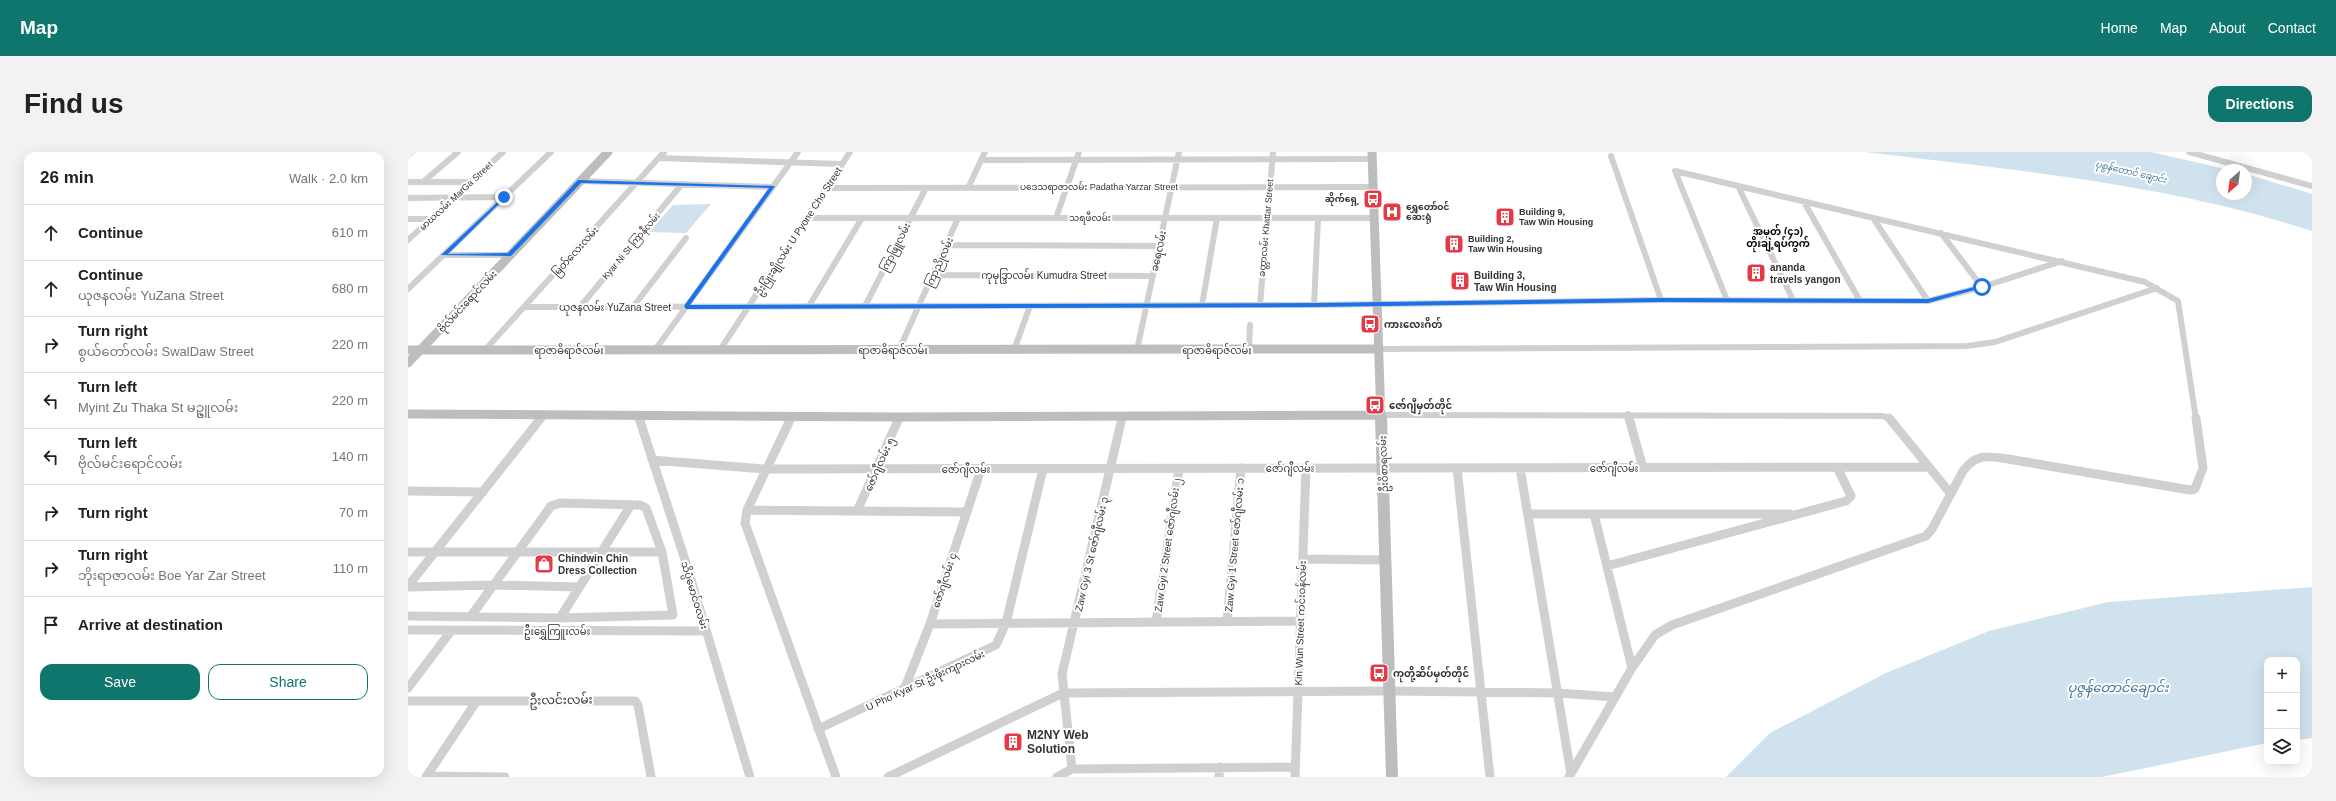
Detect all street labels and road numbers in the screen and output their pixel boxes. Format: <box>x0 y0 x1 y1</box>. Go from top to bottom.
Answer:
street label: မာဃလမ်း MarGa Street <box>417 158 495 232</box>
street label: ဦးပြုံးချိုလမ်း U Pyone Cho Street <box>751 164 847 299</box>
street label: ခတ္တာလမ်း Khattar Street <box>1256 178 1277 277</box>
street label: ပဒေသရာဇာလမ်း Padatha Yarzar Street <box>1020 181 1179 194</box>
street label: Kyar Ni St ကြာနီလမ်း <box>599 209 663 283</box>
street label: သရဖီလမ်း <box>1069 211 1111 225</box>
street label: ကြာဖြူလမ်း <box>877 220 915 275</box>
street label: မြတ်လေးလမ်း <box>549 223 603 280</box>
street label: ခရေလမ်း <box>1147 229 1171 273</box>
street label: ကြာညိုလမ်း <box>922 235 958 290</box>
street label: ဗိုလ်မင်းရောင်လမ်း <box>434 267 501 337</box>
street label: ကုမုဒ္ဒြာလမ်း Kumudra Street <box>981 268 1107 284</box>
street label: ယုဇနလမ်း YuZana Street <box>559 300 671 316</box>
street label: ရာဇာဓိရာဇ်လမ်း <box>534 343 604 359</box>
street label: ရာဇာဓိရာဇ်လမ်း <box>858 343 928 359</box>
street label: ရာဇာဓိရာဇ်လမ်း <box>1182 343 1252 359</box>
street label: ဇော်ဂျီလမ်း ၅ <box>861 435 899 494</box>
street label: ဦးဝိစာရလမ်း <box>1375 435 1393 492</box>
street label: ဇော်ဂျီလမ်း <box>1266 461 1314 477</box>
street label: ဇော်ဂျီလမ်း <box>1590 461 1638 477</box>
street label: ဇော်ဂျီလမ်း <box>942 462 990 478</box>
street label: Zaw Gyi 2 Street ဇော်ဂျီလမ်း ၂ <box>1151 477 1185 613</box>
street label: Zaw Gyi 1 Street ဇော်ဂျီလမ်း ၁ <box>1221 477 1249 613</box>
street label: Zaw Gyi 3 St ဇော်ဂျီလမ်း ၃ <box>1071 495 1113 613</box>
street label: ဇော်ဂျီလမ်း ၄ <box>928 551 961 610</box>
street label: သိပ္ပံမောင်ဝလမ်း <box>676 559 712 631</box>
street label: Kin Wun Street ကင်းဝန်လမ်း <box>1291 560 1311 686</box>
street label: ဦးရွှေကြူးလမ်း <box>524 624 590 640</box>
street label: U Pho Kyar St ဦးဖိုးကျားလမ်း <box>863 646 988 716</box>
street label: ဦးလင်းလမ်း <box>529 690 593 711</box>

